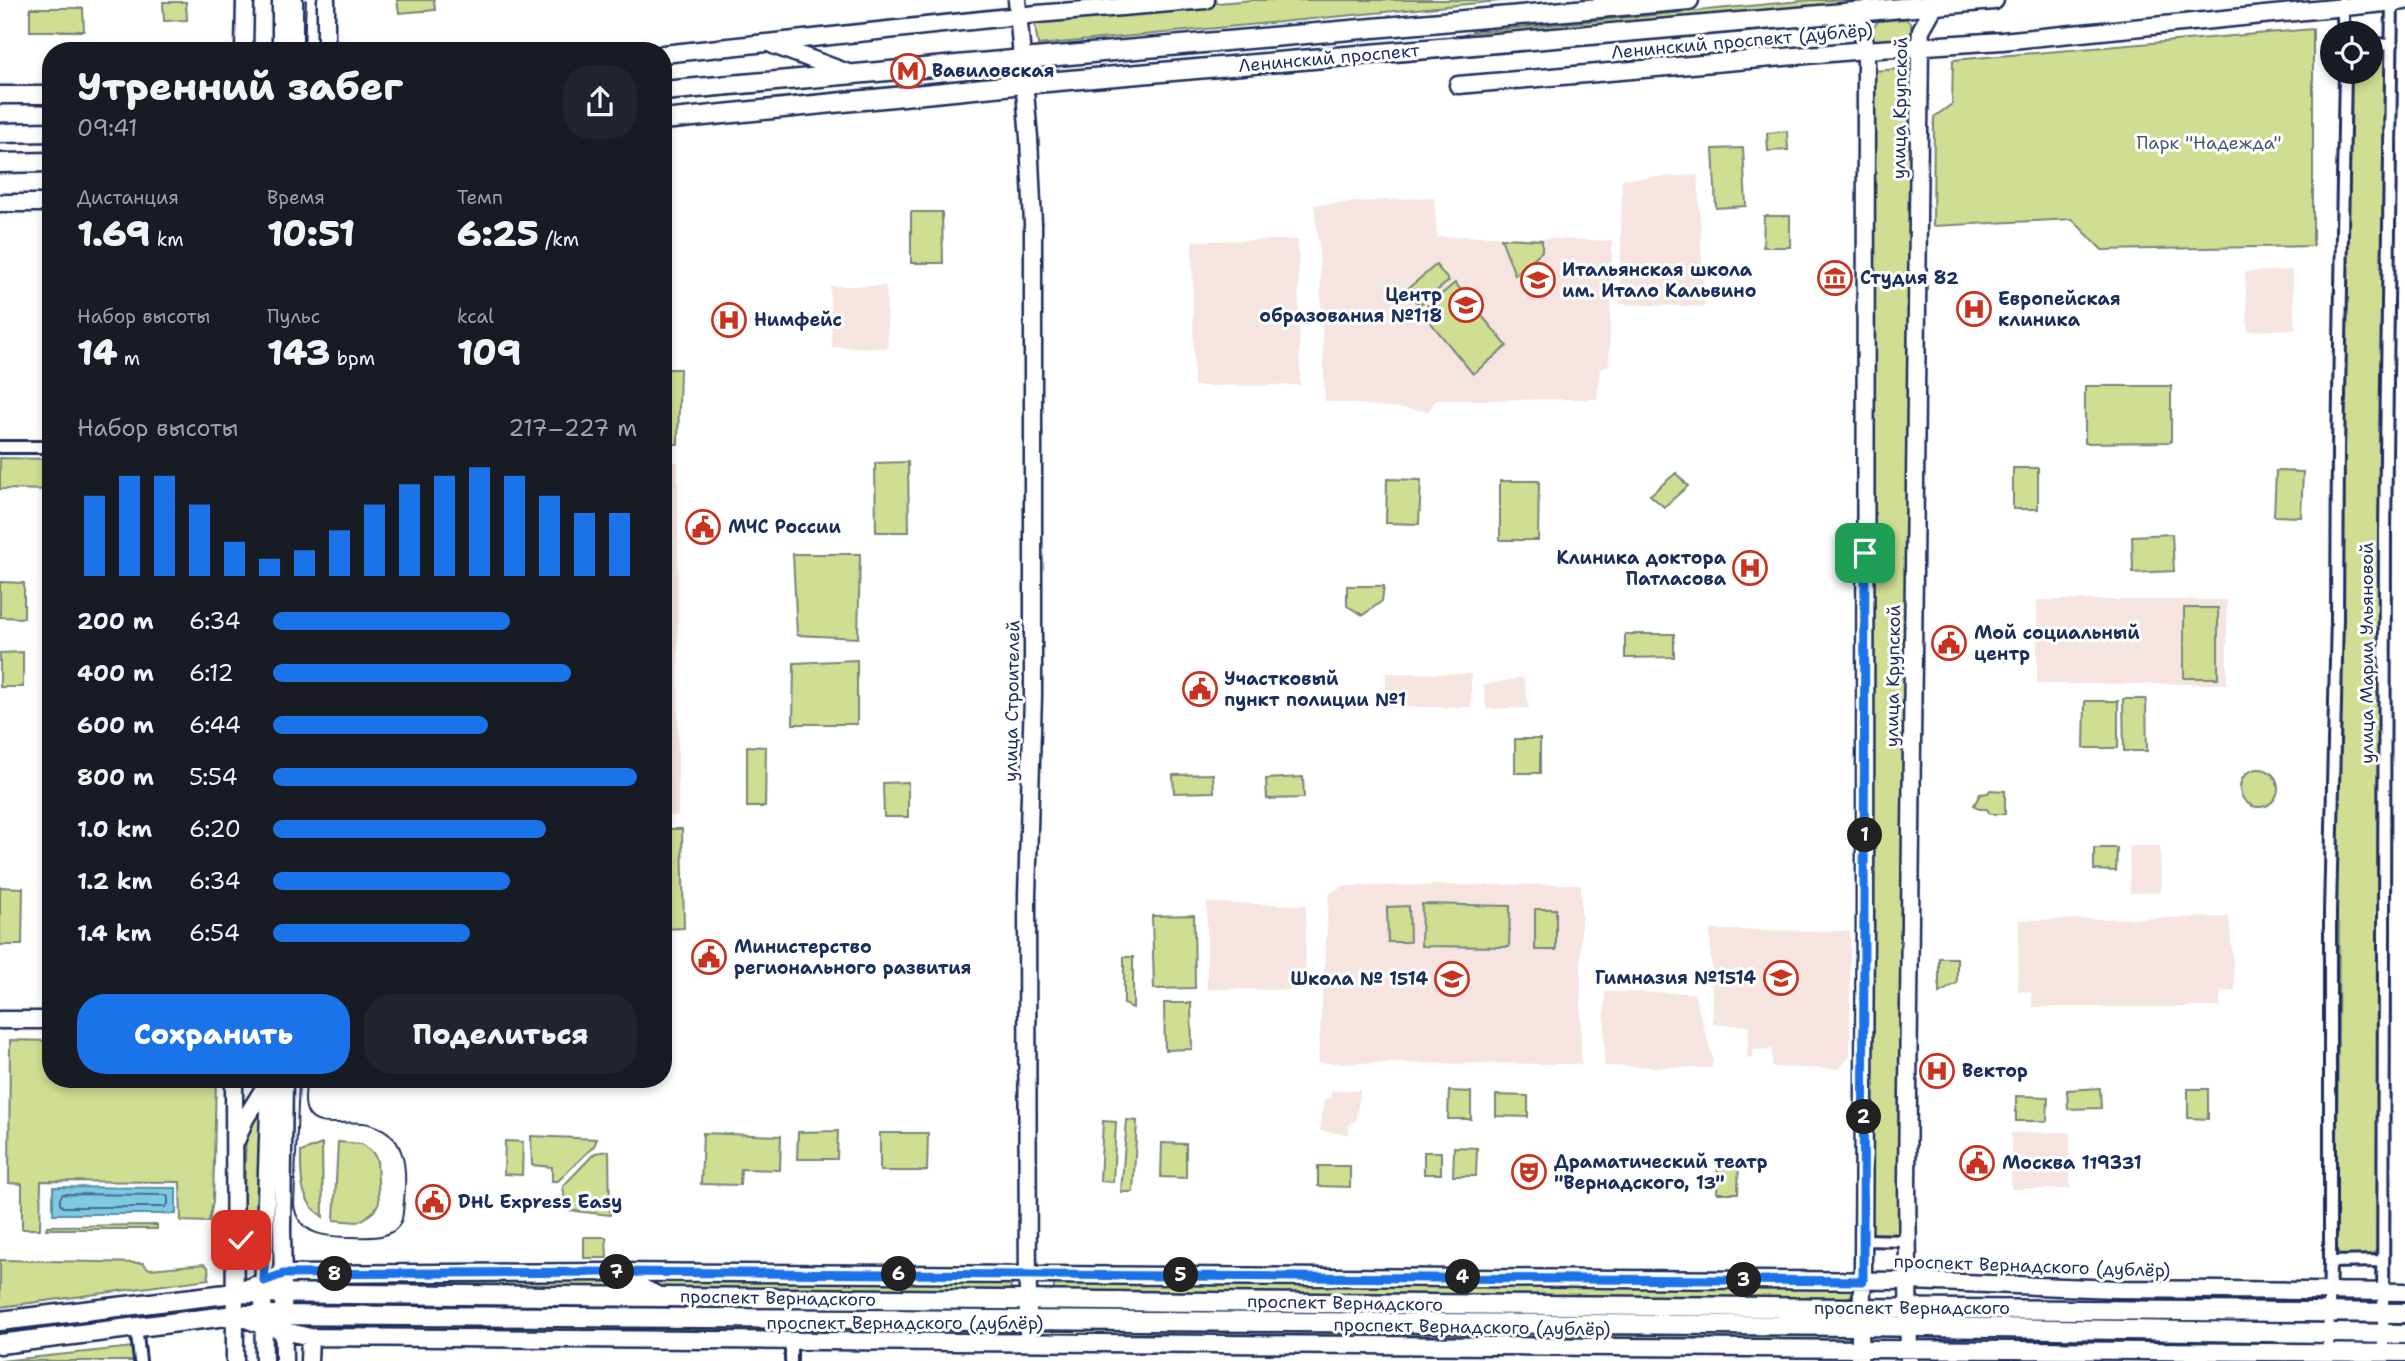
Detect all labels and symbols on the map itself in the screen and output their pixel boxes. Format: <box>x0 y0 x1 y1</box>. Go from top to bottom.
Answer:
street label: Ленинский проспект (дублёр) <box>1610 18 1874 64</box>
street label: улица Крупской <box>1887 36 1913 179</box>
street label: Ленинский проспект <box>1237 38 1421 78</box>
metro station icon: Вавиловская <box>889 52 927 90</box>
place label: Вавиловская <box>932 59 1054 83</box>
park label: Парк "Надежда" <box>2136 131 2282 155</box>
place label: Итальянская школа им. Итало Кальвино <box>1562 258 1756 303</box>
museum icon: Студия 82 <box>1816 259 1854 297</box>
school or university icon: Итальянская школа им. Итало Кальвино <box>1519 261 1557 299</box>
place label: Студия 82 <box>1860 266 1959 290</box>
place label: Центр образования №118 <box>1259 283 1442 328</box>
school or university icon: Центр образования №118 <box>1447 286 1485 324</box>
place label: Европейская клиника <box>1998 287 2121 332</box>
hospital icon: Европейская клиника <box>1955 290 1993 328</box>
hospital icon: Нимфейс <box>710 301 748 339</box>
place label: Нимфейс <box>754 308 842 332</box>
public building icon: МЧС России <box>684 508 722 546</box>
place label: МЧС России <box>728 515 841 539</box>
pin <box>1835 523 1895 583</box>
street label: улица Марии Ульяновой <box>2355 542 2379 764</box>
place label: Клиника доктора Патласова <box>1556 546 1727 591</box>
hospital icon: Клиника доктора Патласова <box>1731 549 1769 587</box>
street label: улица Крупской <box>1880 604 1906 747</box>
street label: улица Строителей <box>999 620 1025 782</box>
place label: Мой социальный центр <box>1974 621 2140 666</box>
public building icon: Мой социальный центр <box>1930 624 1968 662</box>
place label: Участковый пункт полиции №1 <box>1224 667 1406 712</box>
public building icon: Участковый пункт полиции №1 <box>1181 670 1219 708</box>
pin: 1 <box>1848 818 1882 852</box>
place label: Министерство регионального развития <box>734 935 971 980</box>
public building icon: Министерство регионального развития <box>690 938 728 976</box>
school or university icon: Гимназия №1514 <box>1762 959 1800 997</box>
school or university icon: Школа № 1514 <box>1433 960 1471 998</box>
place label: Гимназия №1514 <box>1595 966 1756 990</box>
place label: Школа № 1514 <box>1291 967 1428 991</box>
hospital icon: Вектор <box>1918 1052 1956 1090</box>
place label: Вектор <box>1962 1059 2028 1083</box>
pin: 2 <box>1846 1100 1882 1134</box>
public building icon: Москва 119331 <box>1958 1144 1996 1182</box>
place label: Драматический театр "Вернадского, 13" <box>1554 1150 1768 1195</box>
place label: Москва 119331 <box>2002 1151 2142 1175</box>
theatre icon: Драматический театр "Вернадского, 13" <box>1510 1153 1548 1191</box>
public building icon: DHL Express Easy <box>414 1183 452 1221</box>
place label: DHL Express Easy <box>458 1190 622 1214</box>
pin <box>211 1210 271 1270</box>
street label: проспект Вернадского (дублёр) <box>1893 1249 2171 1283</box>
pin: 7 <box>600 1254 634 1290</box>
pin: 8 <box>318 1256 352 1292</box>
pin: 6 <box>881 1256 916 1292</box>
pin: 5 <box>1164 1258 1198 1292</box>
pin: 4 <box>1446 1260 1480 1294</box>
pin: 3 <box>1726 1262 1762 1298</box>
street label: проспект Вернадского <box>680 1284 876 1312</box>
street label: проспект Вернадского <box>1247 1289 1443 1317</box>
street label: проспект Вернадского <box>1814 1296 2010 1320</box>
street label: проспект Вернадского (дублёр) <box>767 1311 1043 1335</box>
street label: проспект Вернадского (дублёр) <box>1333 1313 1611 1341</box>

